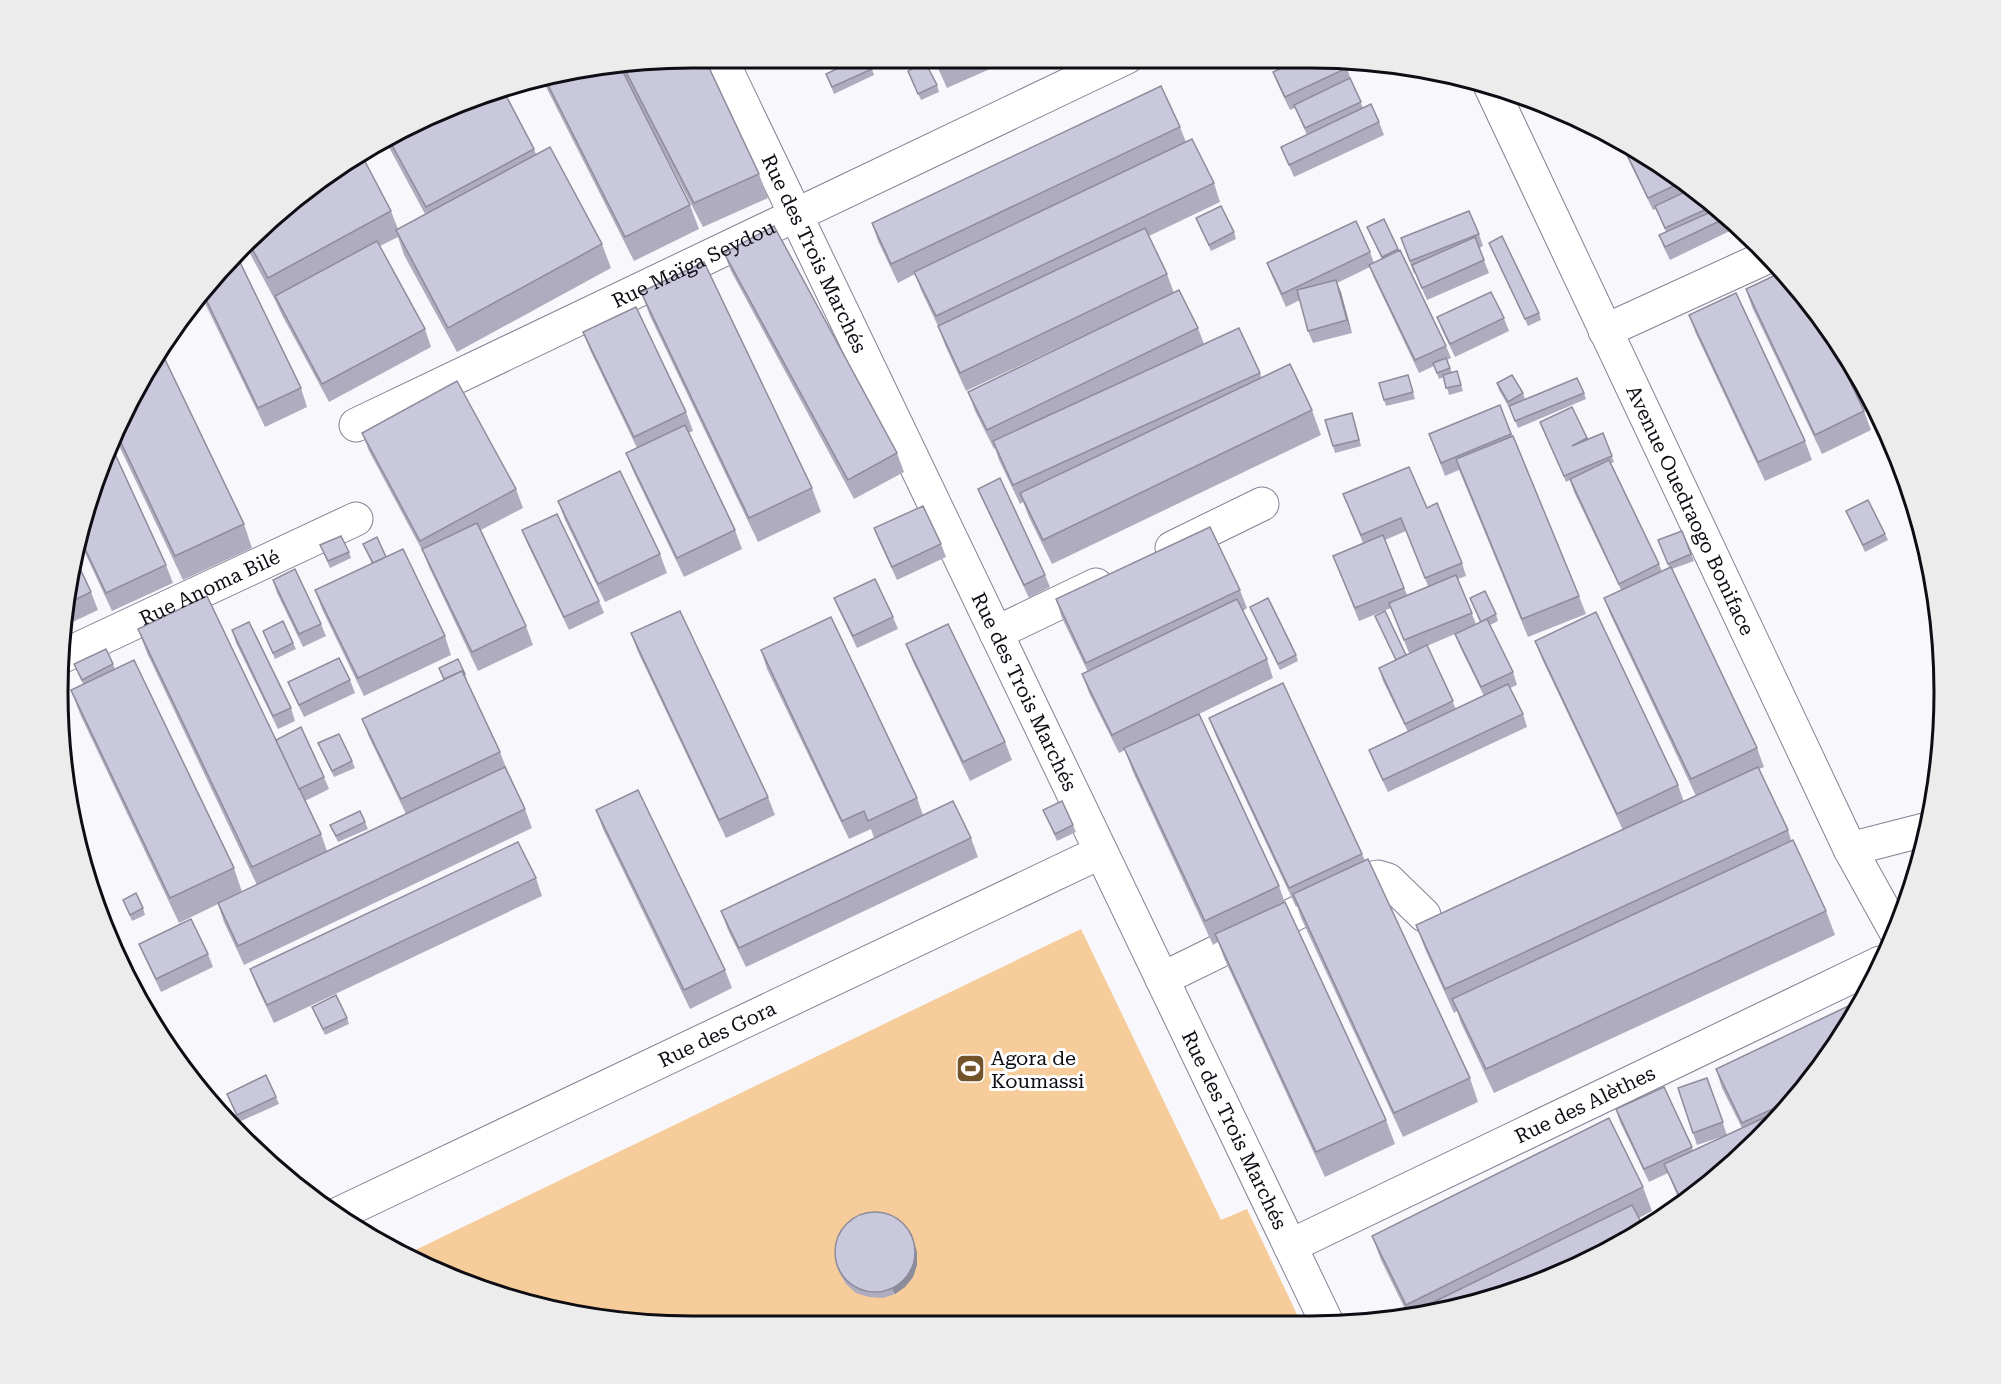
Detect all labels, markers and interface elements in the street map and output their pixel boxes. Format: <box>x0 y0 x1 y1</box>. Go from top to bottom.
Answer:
street label: Rue des Trois Marchés <box>756 150 872 357</box>
street label: Rue Maïga Seydou <box>608 215 779 313</box>
street label: Avenue Ouedraogo Boniface <box>1621 381 1760 639</box>
street label: Rue Anoma Bilé <box>135 544 284 631</box>
street label: Rue des Trois Marchés <box>967 589 1082 795</box>
street label: Rue des Gora <box>654 996 780 1072</box>
street label: Rue des Trois Marchés <box>1177 1027 1292 1233</box>
place label: Agora de Koumassi <box>991 1046 1084 1093</box>
sports icon: Agora de Koumassi <box>954 1053 986 1085</box>
street label: Rue des Alèthes <box>1511 1061 1659 1148</box>

